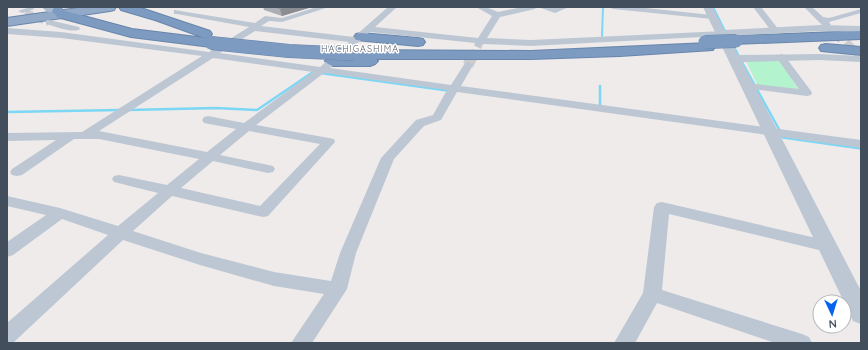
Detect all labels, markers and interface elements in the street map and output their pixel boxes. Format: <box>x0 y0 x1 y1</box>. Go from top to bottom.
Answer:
district label: HACHIGASHIMA <box>321 43 399 54</box>
north arrow <box>812 294 852 334</box>
text: N <box>828 317 837 331</box>

